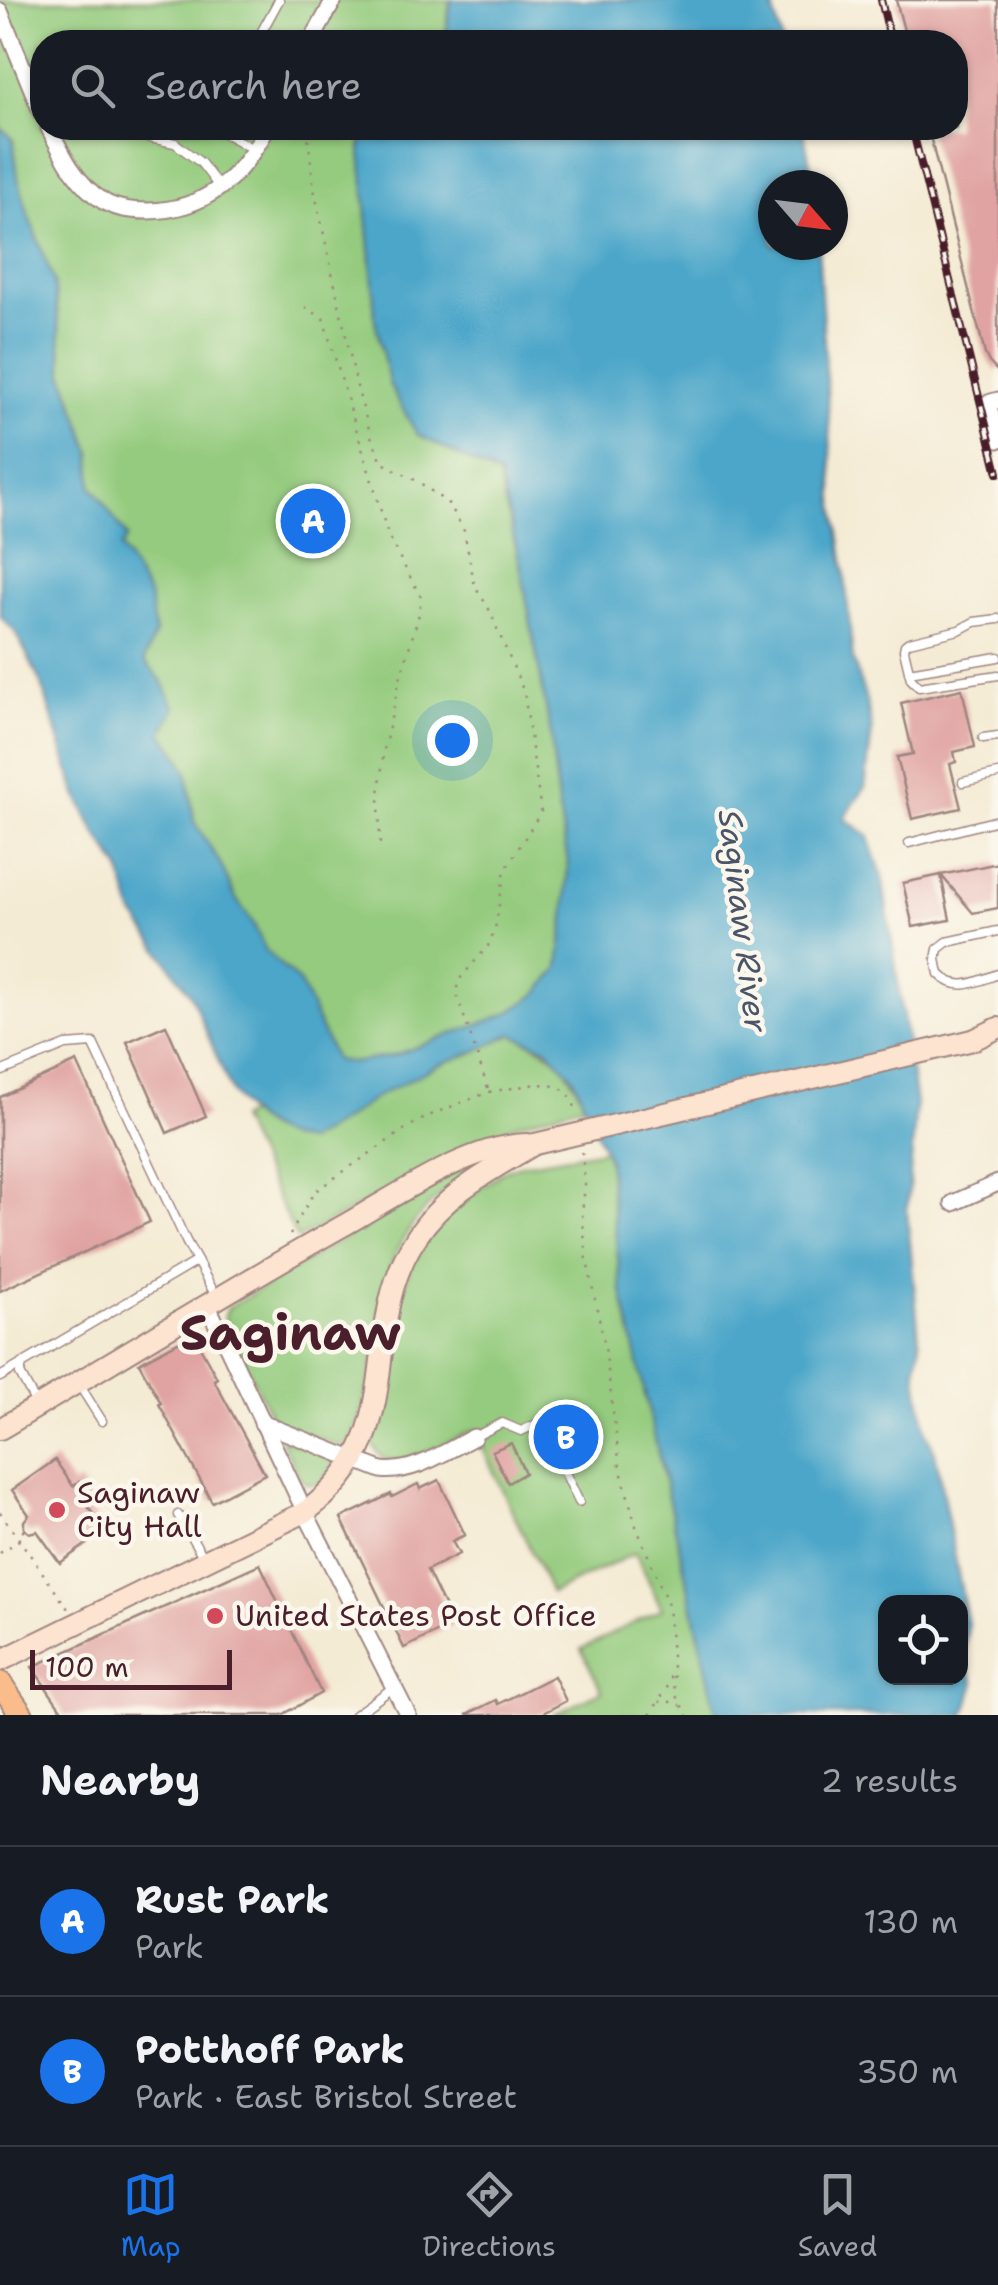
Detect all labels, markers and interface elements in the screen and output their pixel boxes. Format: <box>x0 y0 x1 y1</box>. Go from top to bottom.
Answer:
search box <box>30 30 968 140</box>
icon: search <box>65 58 120 113</box>
text: Search here <box>145 60 362 111</box>
north arrow <box>758 170 848 260</box>
pin: A <box>280 484 346 558</box>
your location <box>427 715 478 766</box>
water label: Saginaw River <box>708 807 779 1036</box>
district label: Saginaw <box>180 1299 400 1366</box>
pin: B <box>534 1400 598 1474</box>
place label: Saginaw City Hall <box>77 1472 202 1547</box>
marker: Saginaw City Hall <box>46 1499 68 1521</box>
place label: United States Post Office <box>235 1595 597 1636</box>
map controls <box>878 1595 968 1685</box>
button: locate <box>878 1595 968 1685</box>
marker: United States Post Office <box>204 1605 226 1627</box>
scale bar <box>30 1645 232 1690</box>
text: 100 m <box>45 1648 129 1686</box>
text: Nearby <box>40 1752 200 1808</box>
text: 2 results <box>821 1759 958 1802</box>
text: Rust Park <box>135 1874 329 1925</box>
text: A <box>60 1900 85 1943</box>
text: 130 m <box>863 1900 958 1943</box>
text: Park <box>135 1925 204 1968</box>
text: Potthoff Park <box>135 2024 405 2075</box>
text: B <box>63 2050 82 2093</box>
text: 350 m <box>856 2050 958 2093</box>
text: Park · East Bristol Street <box>135 2075 517 2118</box>
tab: Map <box>121 2167 181 2265</box>
tab: Directions <box>422 2167 556 2265</box>
tab: Saved <box>798 2167 877 2265</box>

